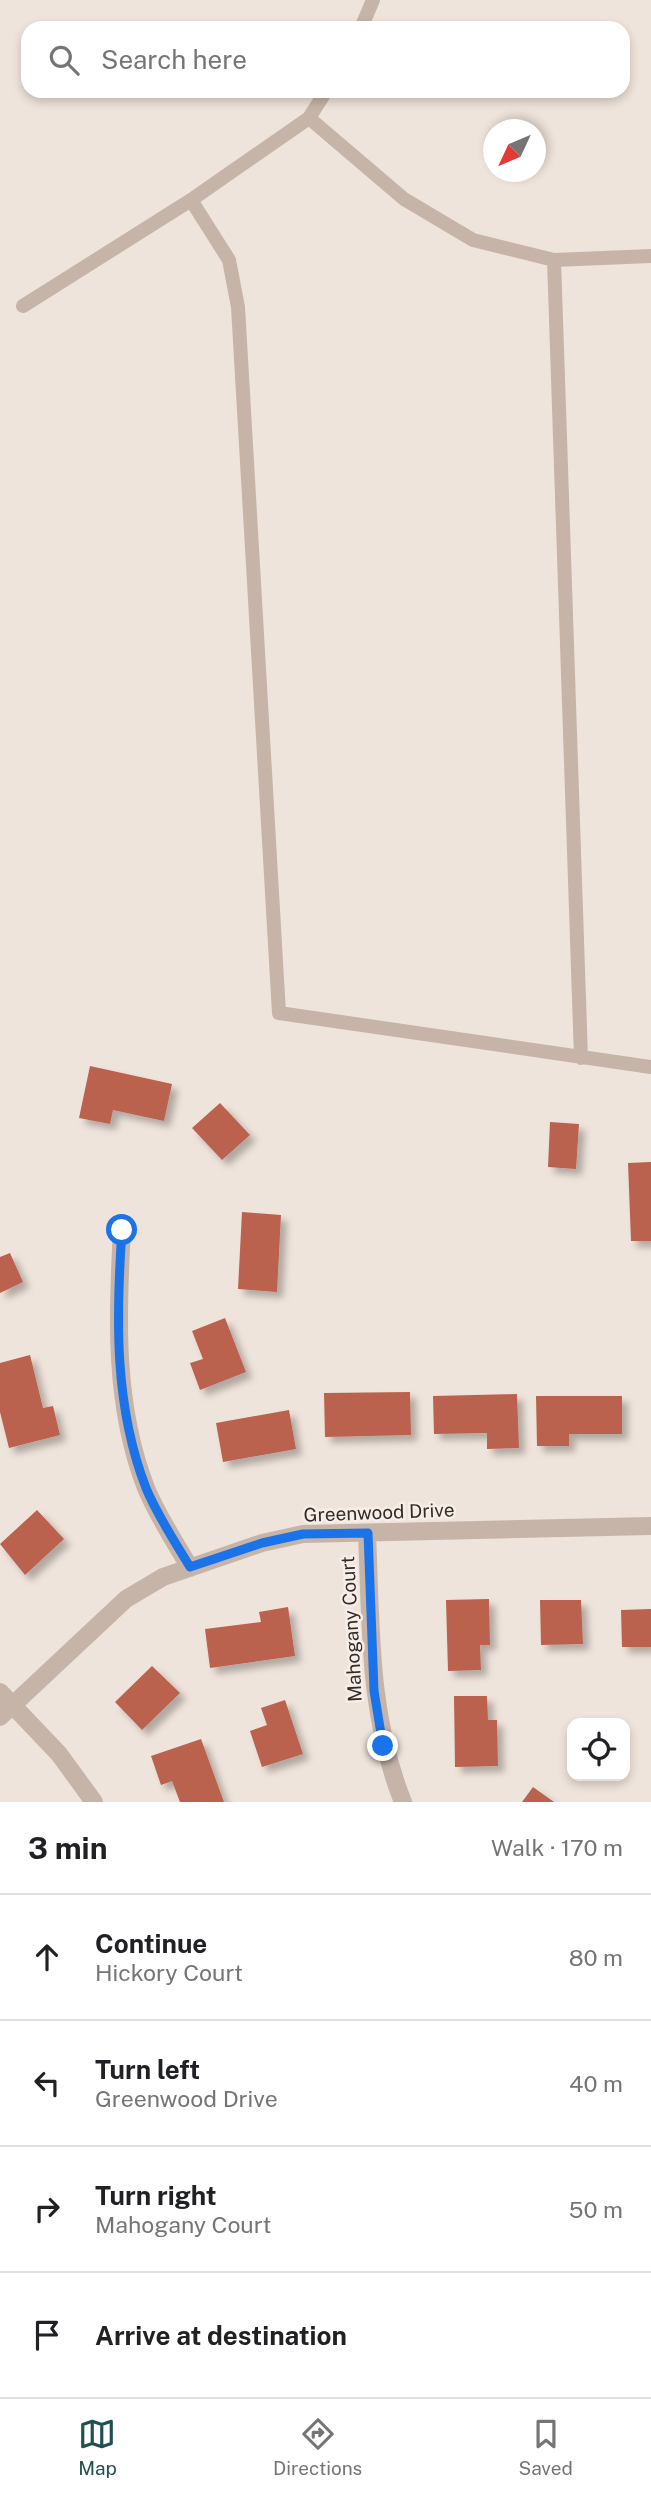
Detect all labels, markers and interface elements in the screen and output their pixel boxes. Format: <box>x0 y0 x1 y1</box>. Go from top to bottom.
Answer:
search box <box>21 21 630 98</box>
icon: search <box>45 41 83 79</box>
text: Search here <box>101 44 247 75</box>
north arrow <box>483 119 546 182</box>
route start <box>106 1214 137 1245</box>
street label: Greenwood Drive <box>303 1498 455 1526</box>
street label: Mahogany Court <box>336 1556 366 1702</box>
map controls <box>567 1718 630 1781</box>
button: locate <box>567 1718 630 1781</box>
route end <box>367 1730 398 1761</box>
text: 3 min <box>28 1830 107 1866</box>
text: Walk · 170 m <box>491 1834 623 1861</box>
text: Continue <box>95 1928 207 1959</box>
icon: ahead <box>28 1938 66 1976</box>
text: 80 m <box>569 1944 623 1971</box>
text: Hickory Court <box>95 1959 243 1986</box>
text: Turn left <box>95 2054 200 2085</box>
icon: left <box>28 2064 66 2102</box>
text: 40 m <box>569 2070 623 2097</box>
text: Greenwood Drive <box>95 2085 278 2112</box>
text: Turn right <box>95 2180 217 2211</box>
icon: right <box>28 2190 66 2228</box>
text: 50 m <box>569 2196 623 2223</box>
text: Mahogany Court <box>95 2211 271 2238</box>
icon: arrive <box>28 2316 66 2354</box>
text: Arrive at destination <box>95 2320 347 2351</box>
tab: Map <box>78 2415 117 2479</box>
tab: Directions <box>273 2415 362 2479</box>
tab: Saved <box>519 2415 573 2479</box>

